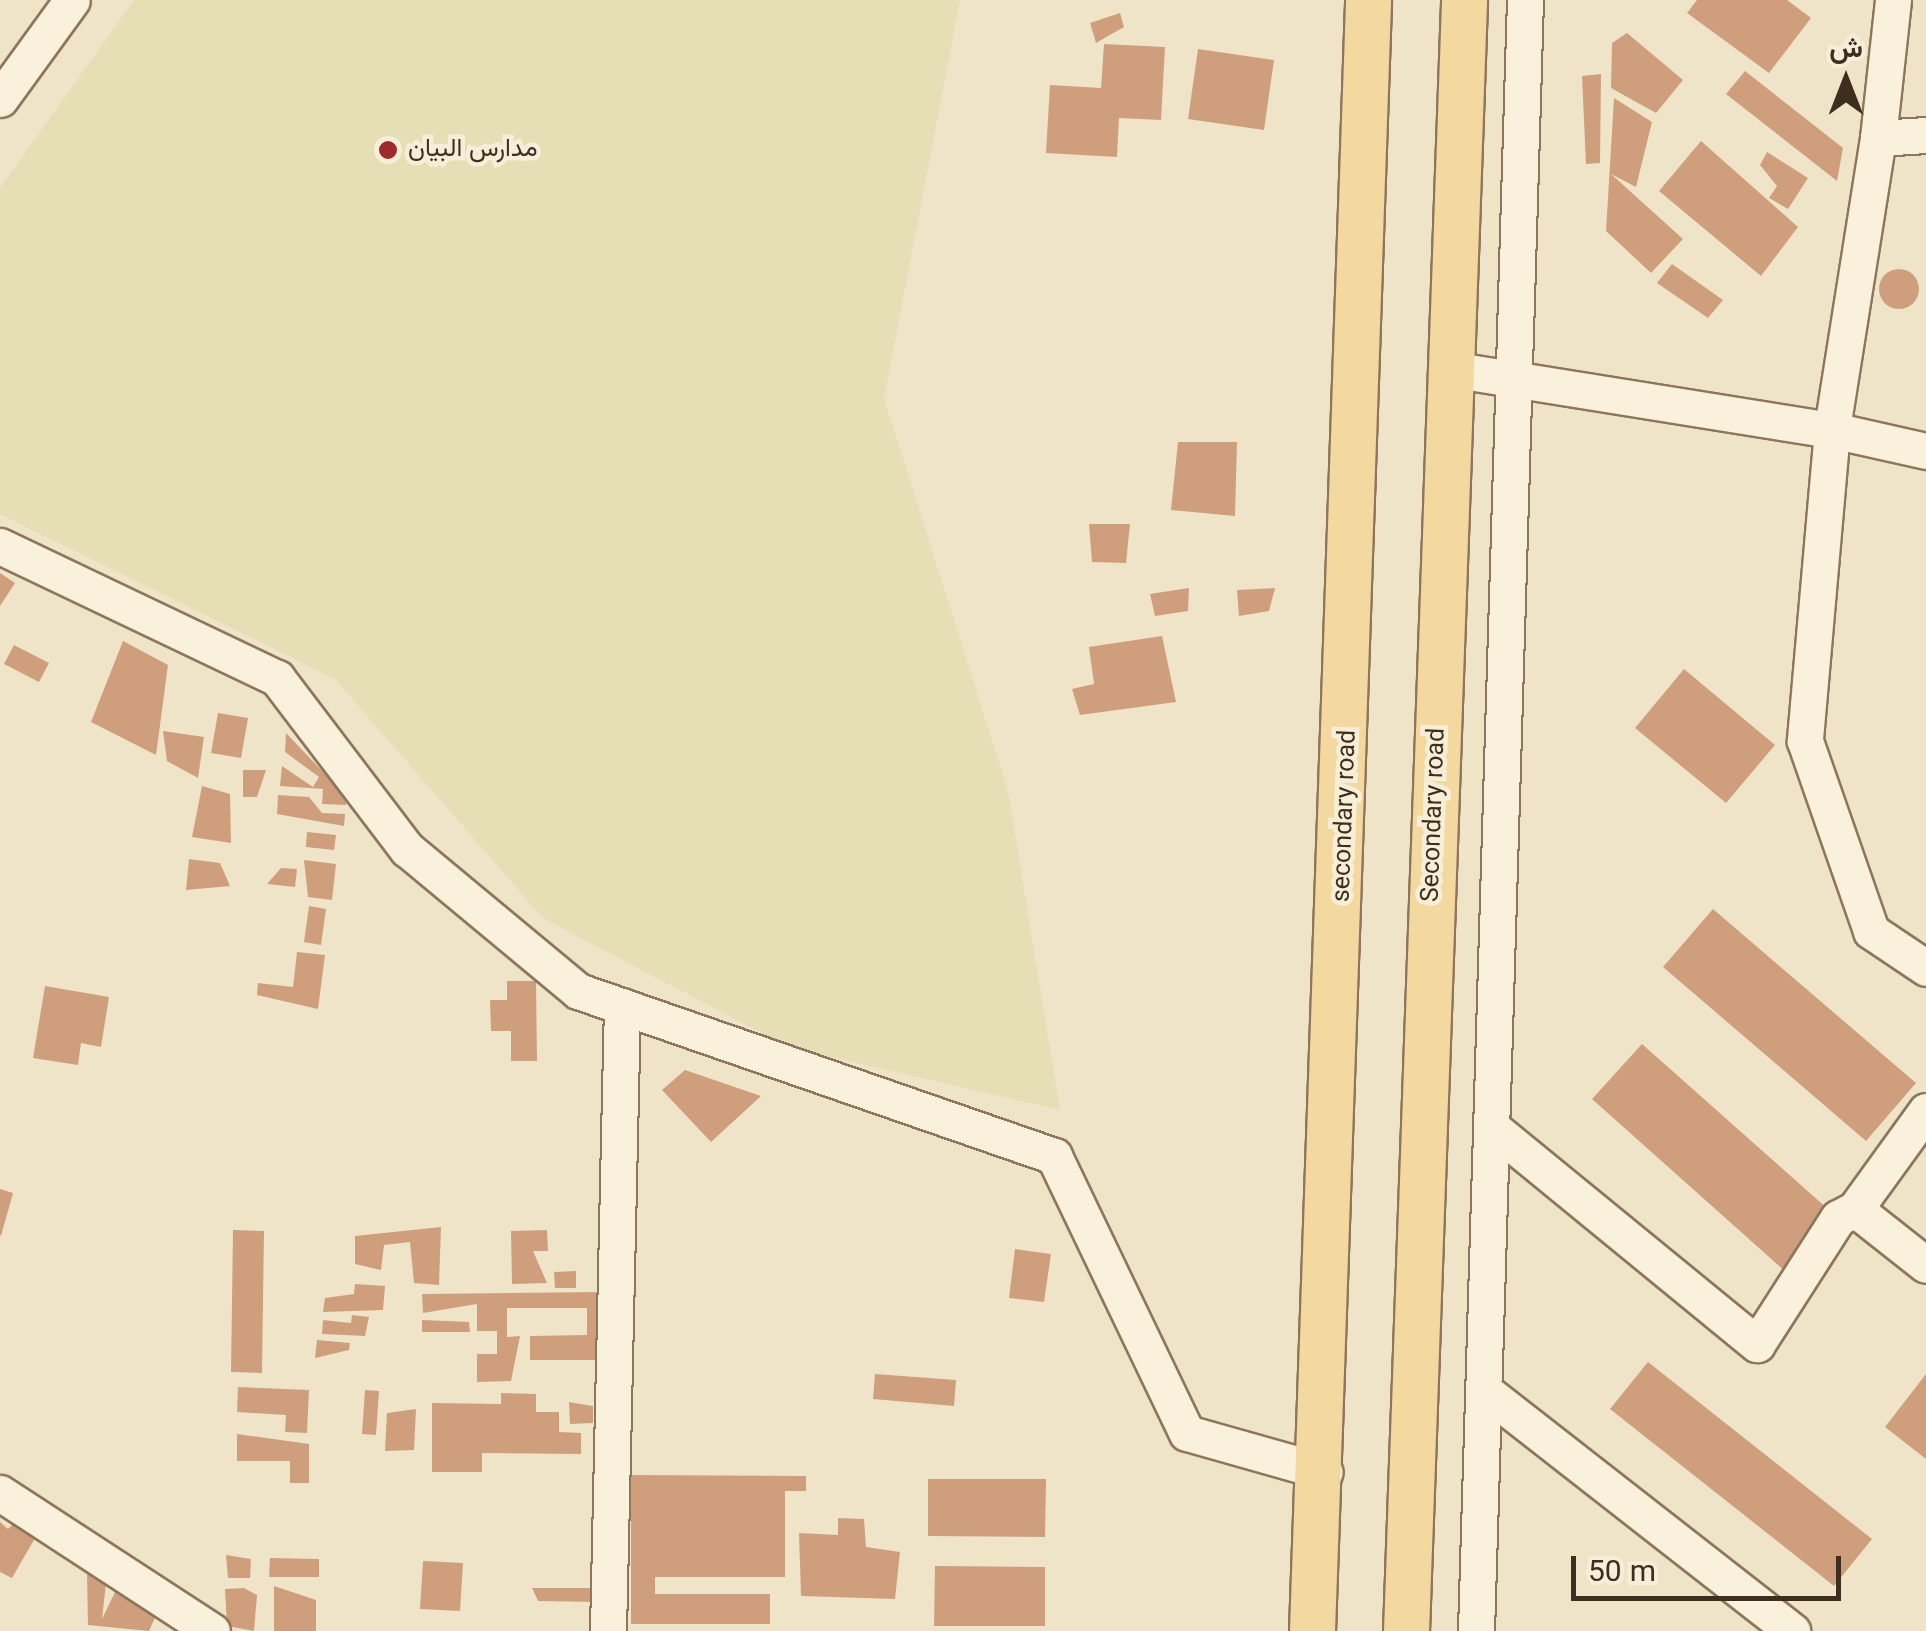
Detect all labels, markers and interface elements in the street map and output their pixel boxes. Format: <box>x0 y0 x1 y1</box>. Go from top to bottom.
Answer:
text: ش <box>1829 28 1863 72</box>
north arrow <box>1796 30 1896 130</box>
place label: مدارس البيان <box>408 135 537 165</box>
marker: مدارس البيان <box>377 139 399 161</box>
street label: Secondary road <box>1417 727 1453 903</box>
street label: secondary road <box>1328 729 1364 903</box>
scale bar <box>1576 1536 1846 1598</box>
text: 50 m <box>1588 1550 1656 1597</box>

